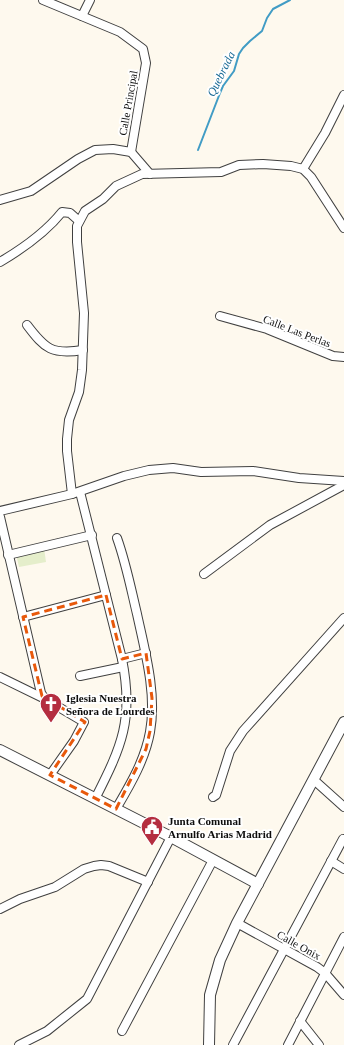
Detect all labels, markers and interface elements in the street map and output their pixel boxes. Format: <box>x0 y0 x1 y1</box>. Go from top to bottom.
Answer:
water label: Quebrada <box>204 49 238 99</box>
street label: Calle Principal <box>116 70 140 136</box>
street label: Calle Las Perlas <box>261 313 333 349</box>
church icon: Iglesia Nuestra Señora de Lourdes <box>38 691 64 724</box>
place label: Iglesia Nuestra Señora de Lourdes <box>66 692 155 717</box>
public building icon: Junta Comunal Arnulfo Arias Madrid <box>139 814 165 847</box>
place label: Junta Comunal Arnulfo Arias Madrid <box>168 815 272 840</box>
street label: Calle Onix <box>275 928 323 962</box>

